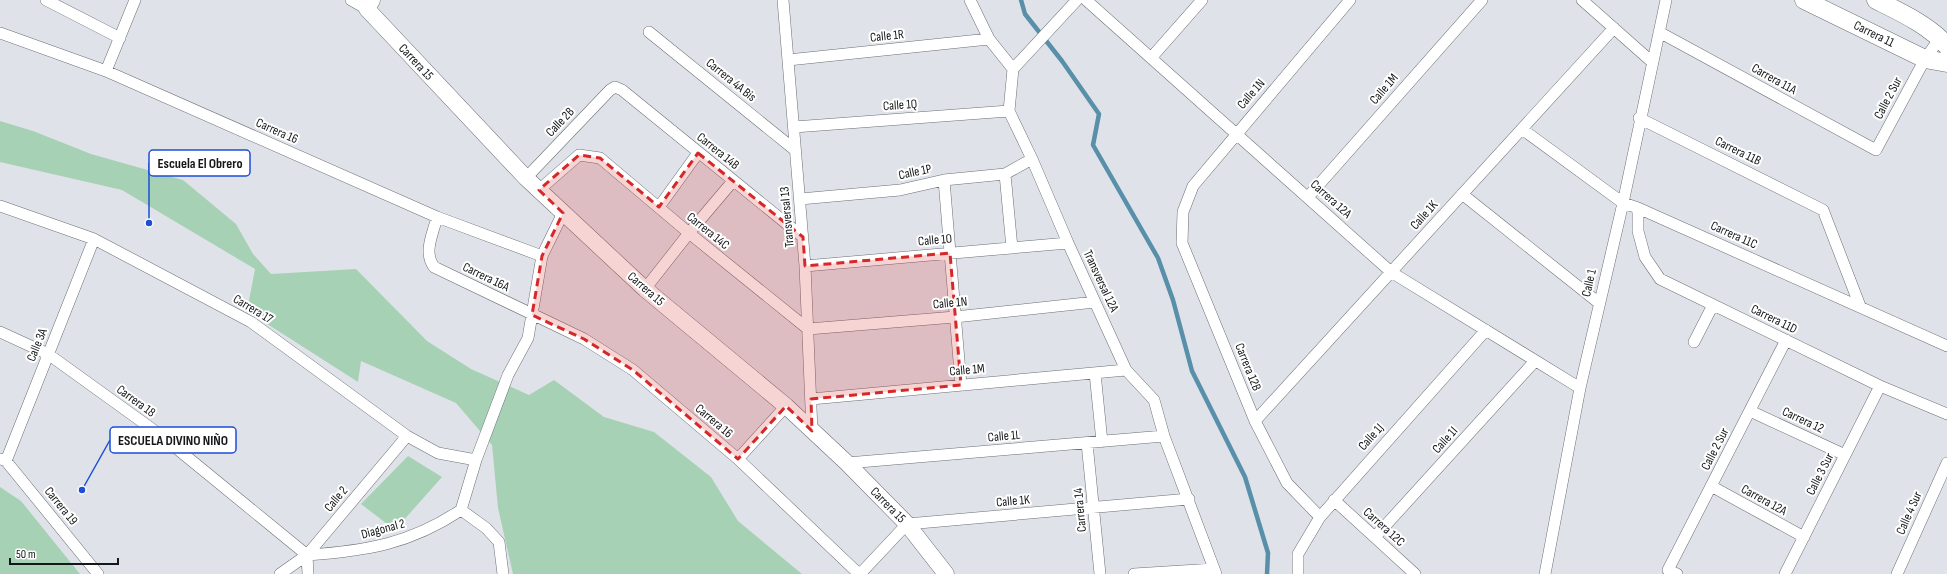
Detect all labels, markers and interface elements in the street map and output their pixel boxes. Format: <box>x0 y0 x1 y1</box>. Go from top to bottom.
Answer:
street label: Carrera 11 <box>1851 17 1897 51</box>
street label: Calle 1R <box>869 26 905 46</box>
street label: Carrera 15 <box>395 40 437 84</box>
street label: Carrera 4A Bis <box>703 55 760 105</box>
street label: Carrera 11A <box>1749 60 1800 98</box>
street label: Calle 1M <box>1366 70 1402 108</box>
street label: Calle 2 Sur <box>1870 74 1906 122</box>
street label: Calle 1N <box>1234 76 1268 112</box>
street label: Calle 1Q <box>882 96 918 114</box>
street label: Calle 2B <box>542 104 578 140</box>
street label: Carrera 16 <box>253 115 301 147</box>
street label: Carrera 14B <box>694 129 743 173</box>
street label: Carrera 11B <box>1712 133 1764 169</box>
callout: Escuela El Obrero <box>149 150 250 176</box>
text: Escuela El Obrero <box>157 155 243 172</box>
street label: Calle 1P <box>897 161 933 183</box>
street label: Carrera 12A <box>1307 176 1355 222</box>
street label: Transversal 13 <box>776 186 798 248</box>
street label: Calle 1K <box>1407 197 1441 233</box>
street label: Carrera 14C <box>683 209 733 253</box>
street label: Carrera 11C <box>1708 218 1760 252</box>
street label: Calle 1O <box>917 231 953 249</box>
street label: Transversal 12A <box>1080 248 1122 315</box>
street label: Carrera 16A <box>460 259 512 295</box>
street label: Calle 1 <box>1578 267 1600 298</box>
street label: Carrera 15 <box>624 269 668 309</box>
street label: Carrera 17 <box>230 291 277 328</box>
street label: Calle 1N <box>932 294 968 312</box>
street label: Carrera 11D <box>1748 301 1800 337</box>
street label: Calle 3A <box>23 326 51 364</box>
street label: Carrera 12B <box>1231 341 1265 393</box>
street label: Calle 1M <box>949 360 986 380</box>
street label: Carrera 18 <box>113 381 159 421</box>
street label: Carrera 16 <box>692 401 736 442</box>
street label: Carrera 12 <box>1780 403 1826 437</box>
street label: Calle 1J <box>1355 420 1387 454</box>
street label: Calle 1I <box>1429 423 1461 457</box>
street label: Calle 2 Sur <box>1698 425 1733 473</box>
callout: ESCUELA DIVINO NIÑO <box>110 427 236 453</box>
street label: Calle 1L <box>987 427 1021 445</box>
text: ESCUELA DIVINO NIÑO <box>118 432 228 449</box>
street label: Calle 3 Sur <box>1803 450 1838 498</box>
street label: Carrera 12A <box>1738 481 1790 519</box>
street label: Calle 2 <box>321 483 351 515</box>
street label: Carrera 19 <box>41 484 81 528</box>
street label: Carrera 15 <box>867 484 909 526</box>
street label: Carrera 14 <box>1070 487 1090 533</box>
street label: Calle 4 Sur <box>1892 489 1926 537</box>
street label: Calle 1K <box>995 492 1031 510</box>
street label: Carrera 12C <box>1360 504 1408 550</box>
street label: Diagonal 2 <box>359 515 407 543</box>
scale bar <box>10 540 118 566</box>
text: 50 m <box>16 547 36 562</box>

